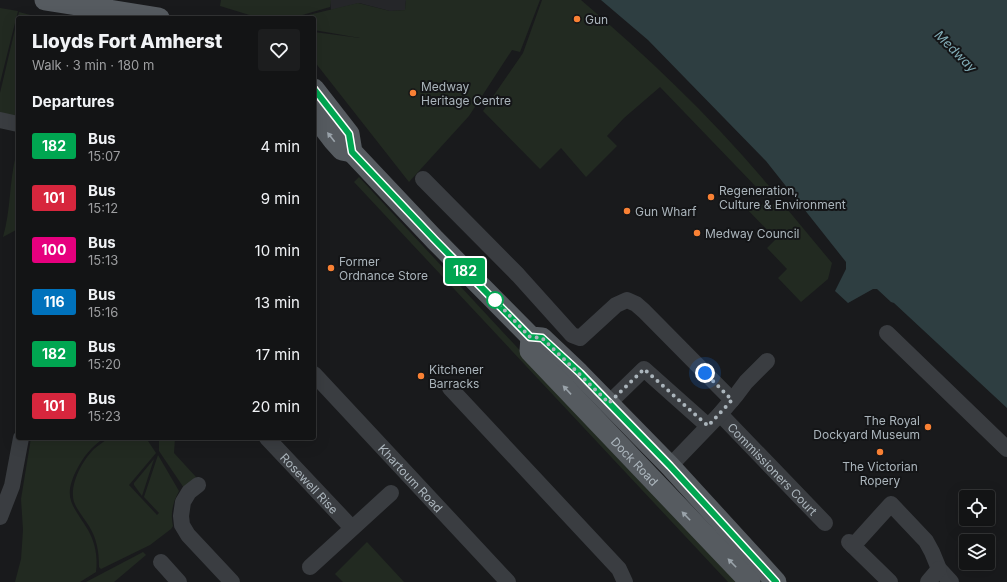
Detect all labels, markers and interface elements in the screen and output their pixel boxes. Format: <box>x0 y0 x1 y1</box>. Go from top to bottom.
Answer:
place label: Gun <box>585 12 608 27</box>
marker: Gun <box>572 14 582 24</box>
water label: Medway <box>932 27 981 76</box>
button: heart <box>258 29 300 71</box>
text: Lloyds Fort Amherst <box>32 30 222 53</box>
text: Walk · 3 min · 180 m <box>32 57 154 73</box>
place label: Medway Heritage Centre <box>421 79 511 108</box>
marker: Medway Heritage Centre <box>408 88 418 98</box>
text: Departures <box>32 92 114 111</box>
text: Bus <box>88 129 116 148</box>
one-way arrow <box>326 131 335 142</box>
text: 182 <box>42 137 66 154</box>
text: 4 min <box>260 137 300 156</box>
text: 15:07 <box>88 148 120 164</box>
text: Bus <box>88 181 116 200</box>
place label: Regeneration, Culture & Environment <box>719 183 846 212</box>
text: 101 <box>43 189 65 206</box>
text: 9 min <box>261 189 300 208</box>
marker: Regeneration, Culture & Environment <box>706 192 716 202</box>
text: 15:12 <box>88 200 118 216</box>
place label: Gun Wharf <box>635 204 697 219</box>
marker: Gun Wharf <box>622 206 632 216</box>
place label: Medway Council <box>705 226 800 241</box>
marker: Medway Council <box>692 228 702 238</box>
text: Bus <box>88 233 116 252</box>
text: 100 <box>42 241 66 258</box>
text: 10 min <box>255 241 300 260</box>
text: 15:13 <box>88 252 118 268</box>
place label: Former Ordnance Store <box>339 254 428 283</box>
line badge: 182 <box>442 258 488 284</box>
text: 182 <box>453 262 477 279</box>
marker: Former Ordnance Store <box>326 263 336 273</box>
text: Bus <box>88 285 116 304</box>
unlabelled marker <box>486 291 504 309</box>
text: 116 <box>43 293 65 310</box>
text: 13 min <box>255 293 300 312</box>
text: 15:16 <box>88 304 118 320</box>
text: Bus <box>88 337 116 356</box>
text: 182 <box>42 345 66 362</box>
text: 17 min <box>256 345 300 364</box>
text: 15:20 <box>88 356 121 372</box>
place label: Kitchener Barracks <box>429 362 484 391</box>
your location <box>695 363 715 383</box>
marker: Kitchener Barracks <box>416 371 426 381</box>
one-way arrow <box>562 385 572 395</box>
text: Bus <box>88 389 116 408</box>
text: 101 <box>43 397 65 414</box>
text: 20 min <box>252 397 300 416</box>
text: 15:23 <box>88 408 121 424</box>
place label: The Royal Dockyard Museum <box>813 413 920 442</box>
street label: Commissioners Court <box>725 419 821 518</box>
marker: The Royal Dockyard Museum <box>923 422 933 432</box>
street label: Dock Road <box>608 434 662 489</box>
street label: Khartoum Road <box>375 441 446 515</box>
marker: The Victorian Ropery <box>875 447 885 457</box>
street label: Rosewell Rise <box>277 450 342 516</box>
place label: The Victorian Ropery <box>842 459 918 488</box>
map controls <box>959 490 995 570</box>
button: locate <box>959 490 995 526</box>
one-way arrow <box>682 511 691 520</box>
button: layers <box>959 534 995 570</box>
one-way arrow <box>727 558 736 568</box>

